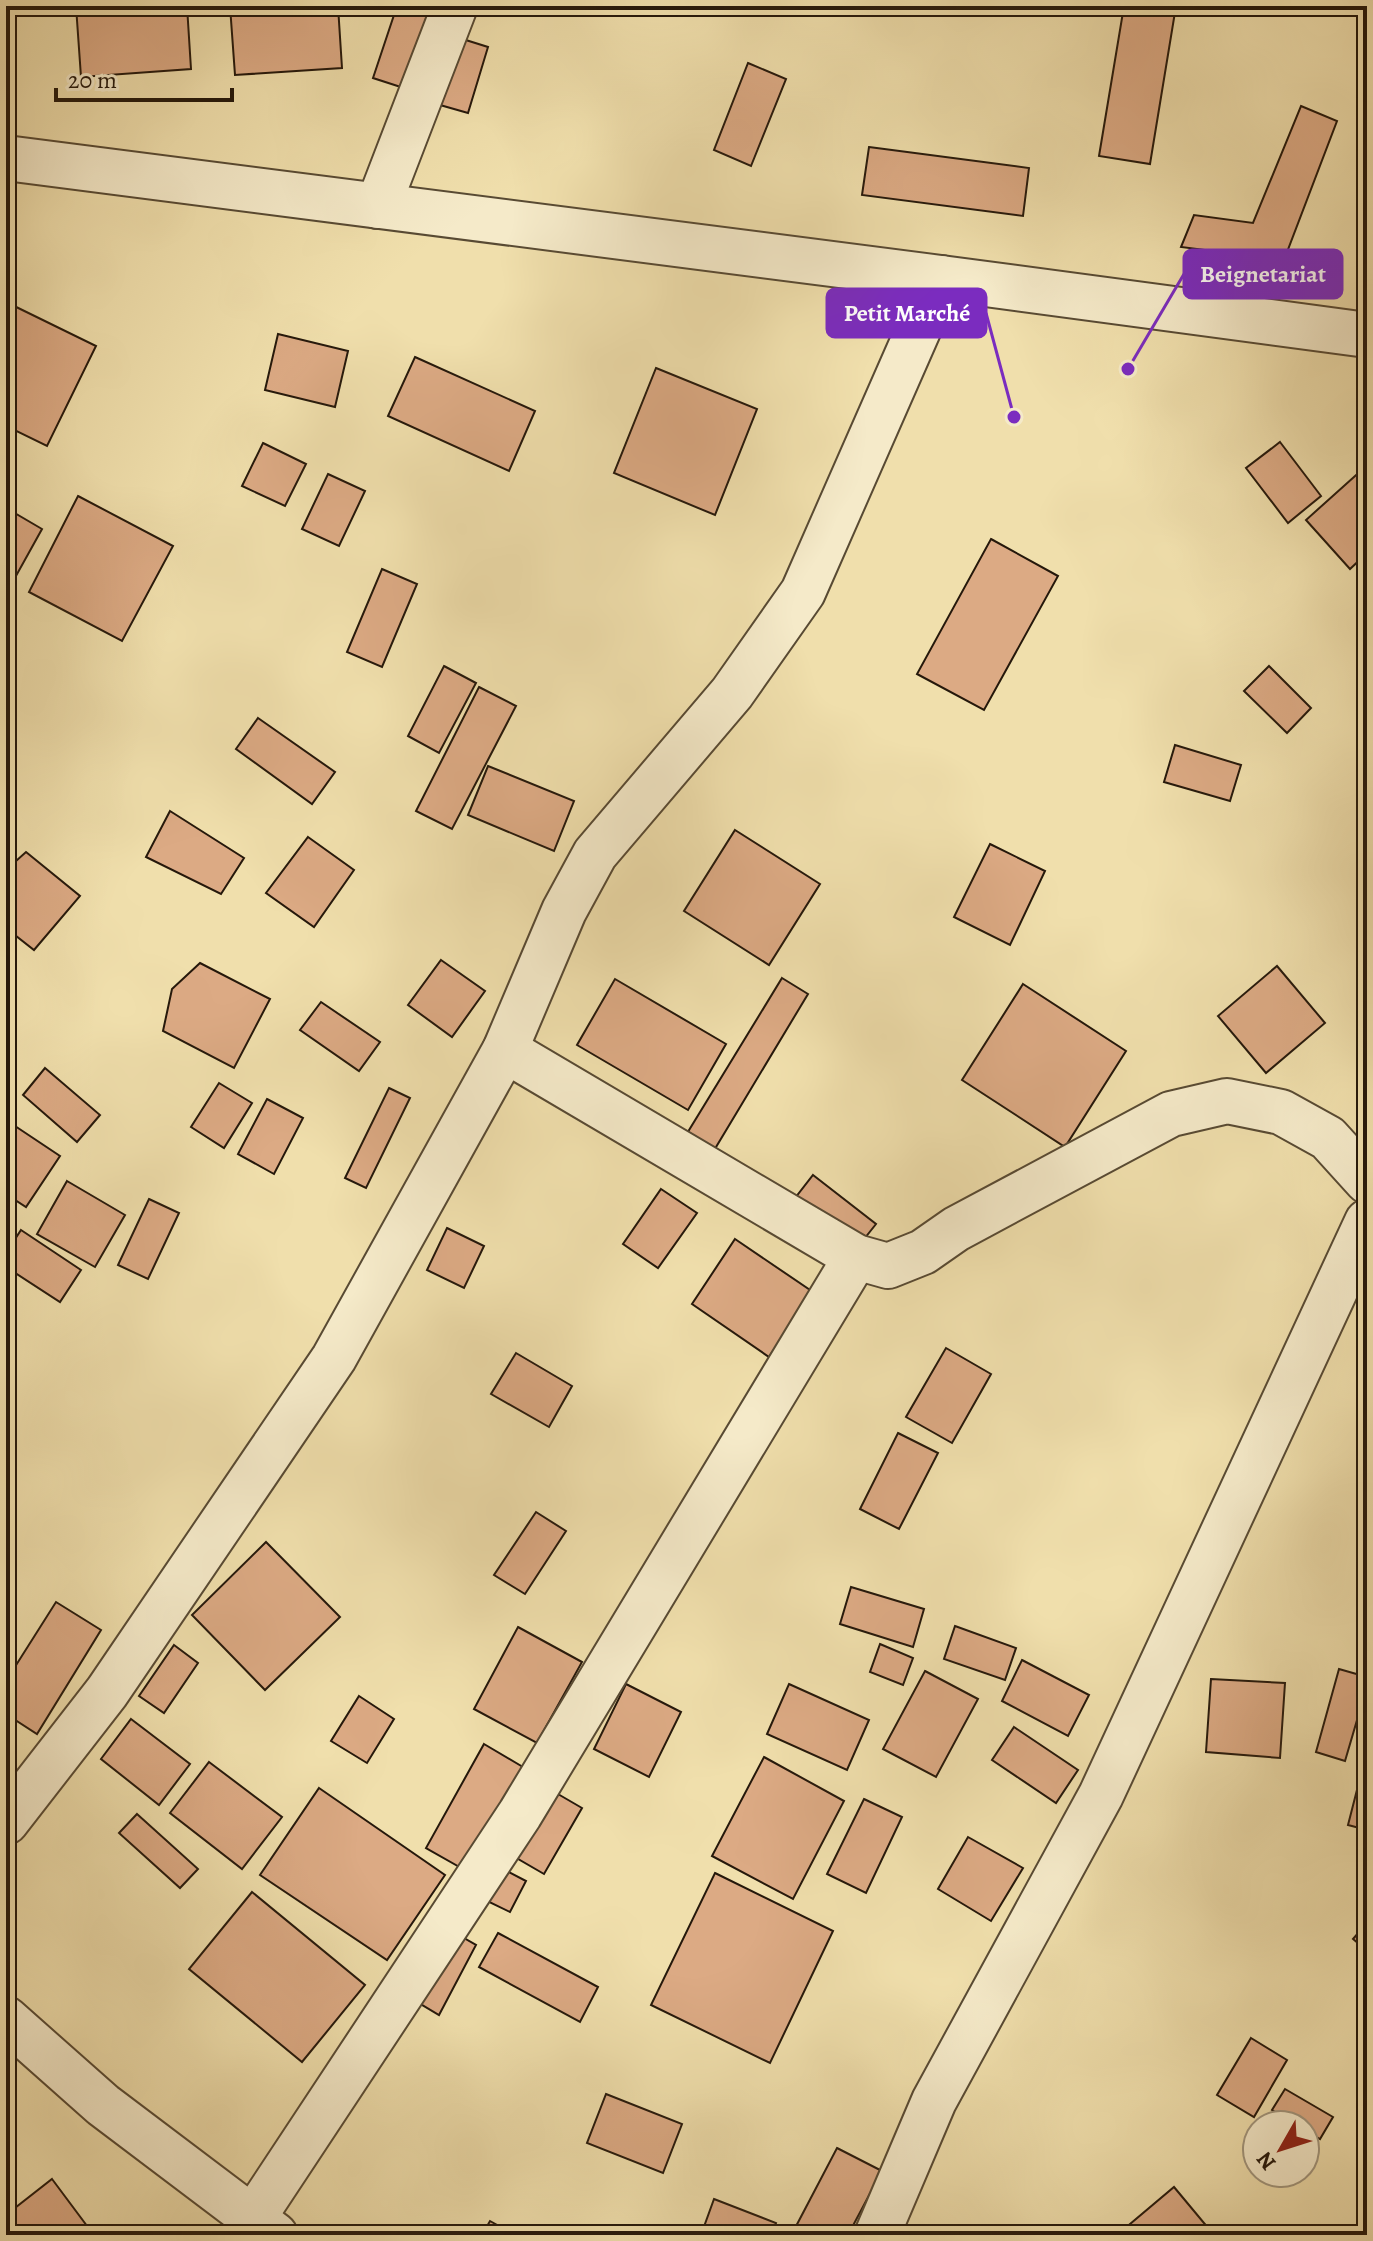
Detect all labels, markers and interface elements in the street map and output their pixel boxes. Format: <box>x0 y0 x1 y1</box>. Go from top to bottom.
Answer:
scale bar <box>56 52 232 102</box>
text: 20 m <box>68 64 117 96</box>
callout: Beignetariat <box>1184 250 1342 298</box>
text: Beignetariat <box>1200 258 1326 290</box>
callout: Petit Marché <box>827 289 986 337</box>
text: Petit Marché <box>844 297 970 329</box>
north arrow <box>1241 2109 1321 2189</box>
text: N <box>1250 2145 1283 2177</box>

